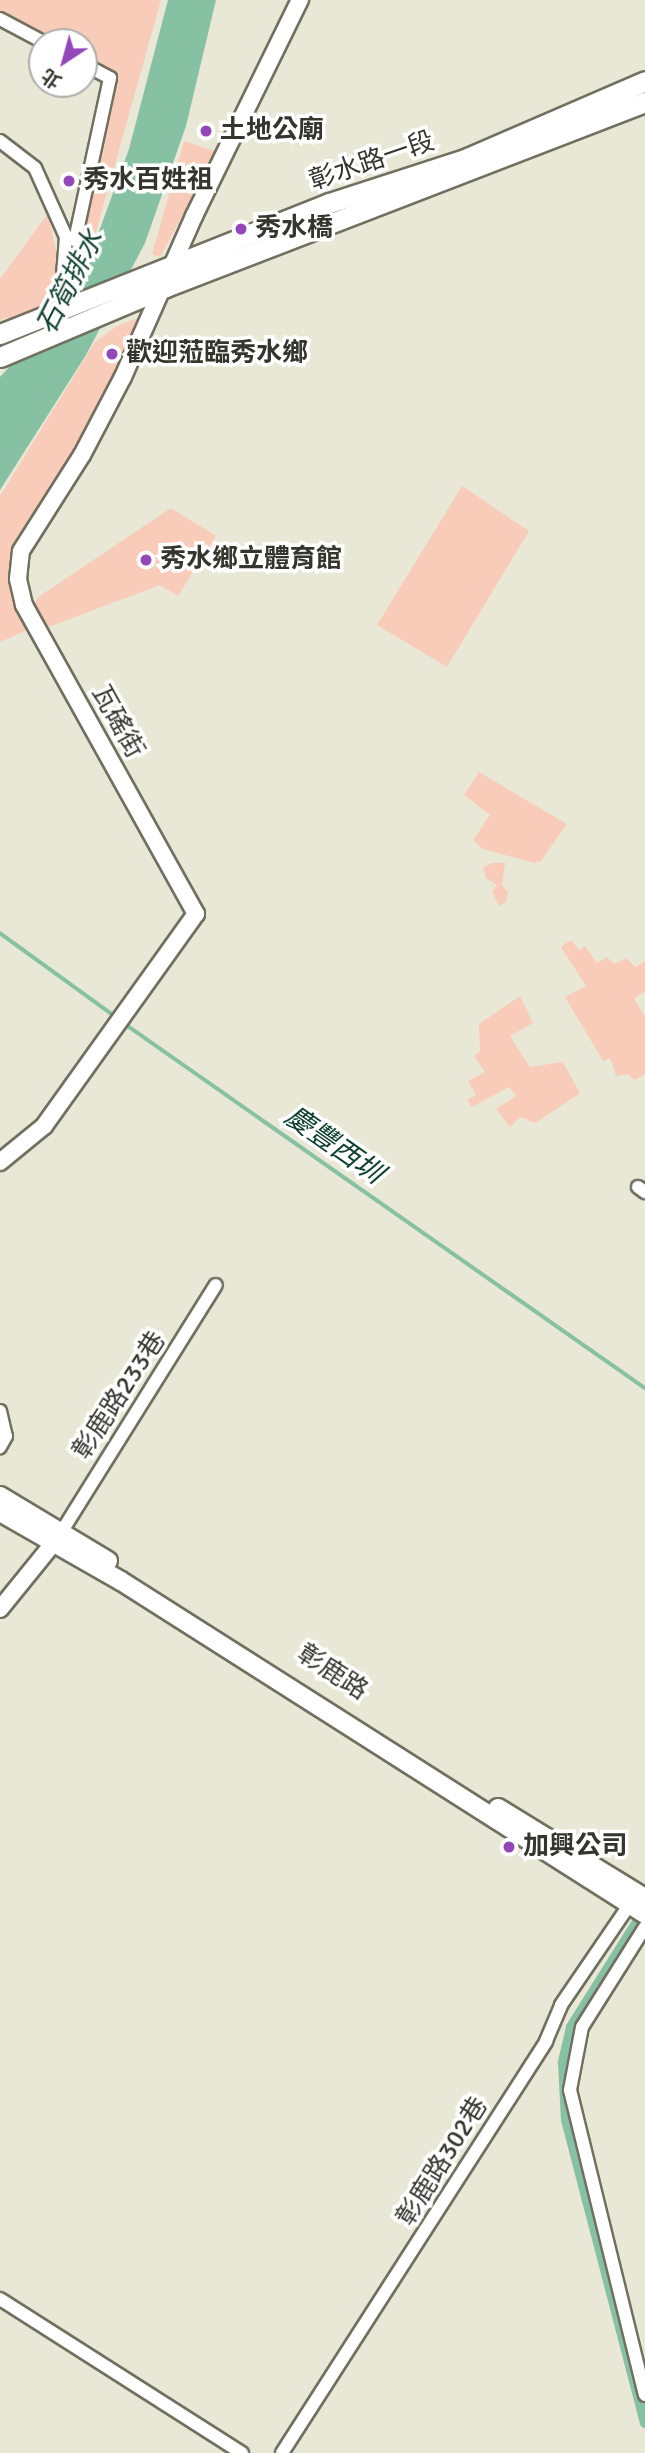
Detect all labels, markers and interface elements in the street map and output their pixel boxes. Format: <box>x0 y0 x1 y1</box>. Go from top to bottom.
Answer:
north arrow <box>28 28 98 98</box>
text: 北 <box>37 63 67 94</box>
place label: 土地公廟 <box>220 115 324 147</box>
marker: 土地公廟 <box>198 123 214 139</box>
street label: 彰水路一段 <box>305 126 439 198</box>
place label: 秀水百姓祖 <box>83 165 213 197</box>
marker: 秀水百姓祖 <box>61 173 77 189</box>
place label: 秀水橋 <box>255 213 333 245</box>
marker: 秀水橋 <box>233 221 249 237</box>
water label: 石筍排水 <box>30 224 110 340</box>
place label: 歡迎蒞臨秀水鄉 <box>126 338 308 370</box>
marker: 歡迎蒞臨秀水鄉 <box>104 346 120 362</box>
place label: 秀水鄉立體育館 <box>160 544 342 576</box>
marker: 秀水鄉立體育館 <box>138 552 154 568</box>
street label: 瓦磘街 <box>84 680 150 764</box>
water label: 慶豐西圳 <box>278 1099 390 1191</box>
street label: 彰鹿路233巷 <box>67 1326 173 1466</box>
street label: 彰鹿路 <box>291 1639 373 1707</box>
place label: 加興公司 <box>523 1831 627 1863</box>
marker: 加興公司 <box>501 1839 517 1855</box>
street label: 彰鹿路302巷 <box>391 2092 495 2232</box>

